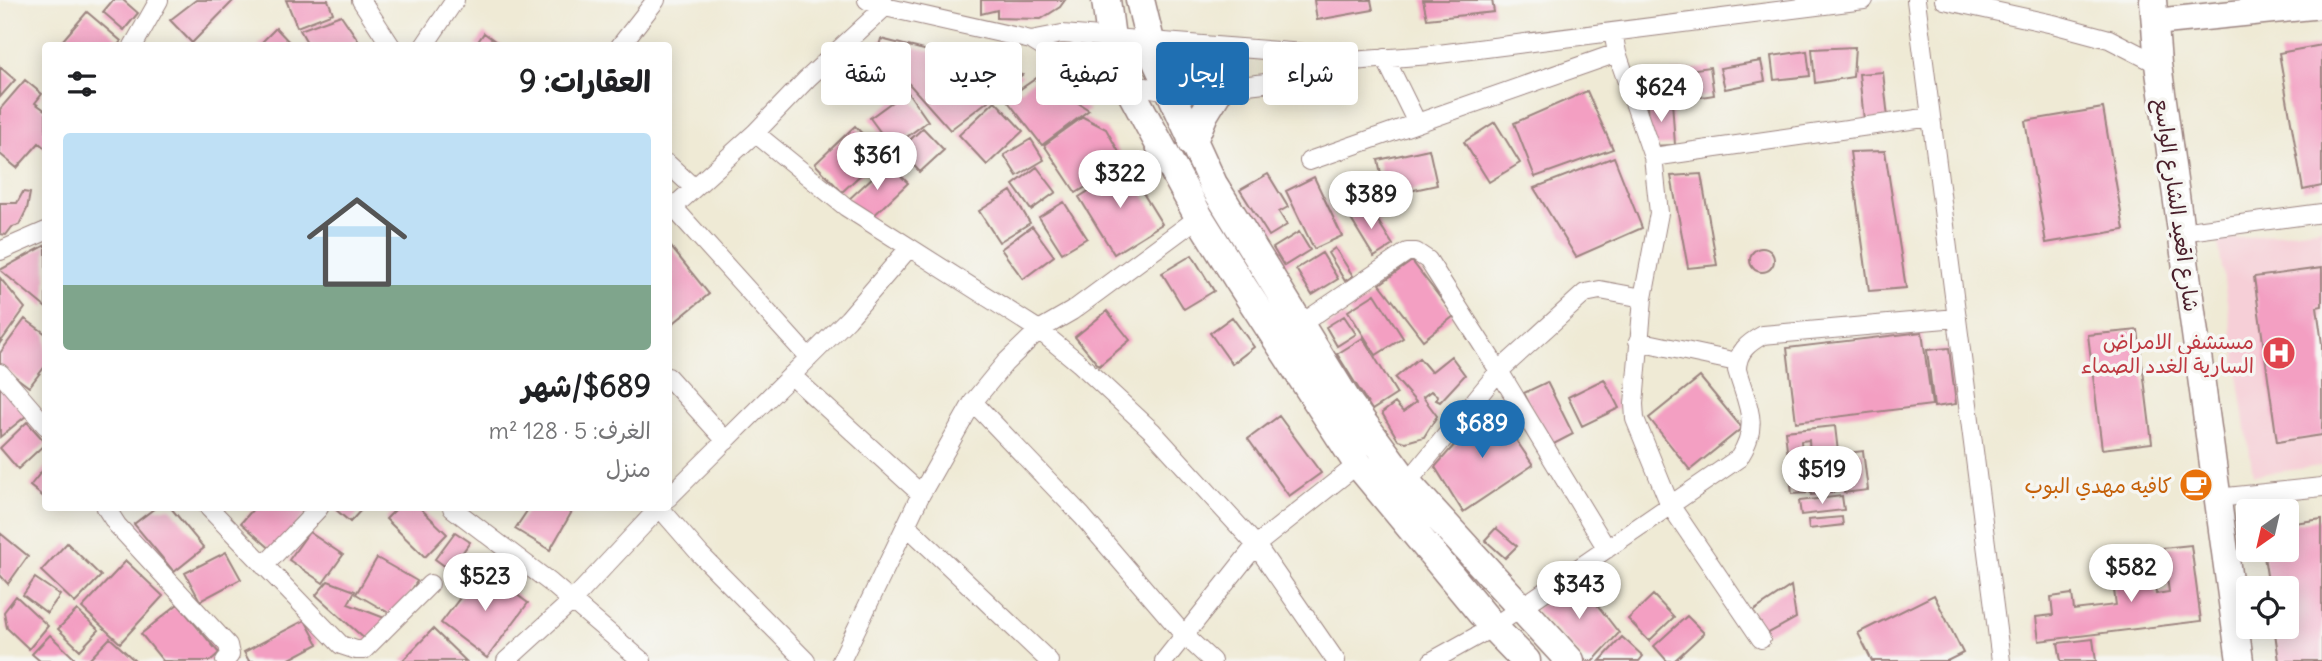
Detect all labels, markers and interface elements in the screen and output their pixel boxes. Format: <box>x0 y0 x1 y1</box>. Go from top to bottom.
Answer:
chip: شقة <box>821 42 911 105</box>
chip: جديد <box>925 42 1022 105</box>
chip: تصفية <box>1036 42 1142 105</box>
chip: إيجار <box>1156 42 1249 105</box>
chip: شراء <box>1263 42 1358 105</box>
text: العقارات: 9 <box>519 62 651 100</box>
pin: $624 <box>1620 64 1702 124</box>
icon: filters <box>63 65 101 103</box>
text: $624 <box>1635 72 1687 101</box>
street label: شارع اقعيد الشارع الواسع <box>2147 97 2205 314</box>
pin: $361 <box>836 132 918 192</box>
text: $361 <box>853 140 901 169</box>
pin: $322 <box>1079 150 1161 210</box>
text: $322 <box>1094 158 1146 187</box>
pin: $389 <box>1330 172 1412 231</box>
icon: home <box>294 179 420 305</box>
text: $389 <box>1345 179 1397 208</box>
place label: مستشفي الامراض السارية الغدد الصماء <box>2081 328 2254 379</box>
hospital icon: مستشفي الامراض السارية الغدد الصماء <box>2260 334 2298 372</box>
text: $689/شهر <box>522 367 651 405</box>
pin: $689 <box>1441 400 1523 460</box>
text: $689 <box>1456 408 1508 437</box>
text: الغرف: 5 · 128 m² <box>489 416 651 445</box>
pin: $519 <box>1781 447 1863 506</box>
text: منزل <box>606 454 651 483</box>
text: $519 <box>1798 454 1846 483</box>
cafe icon: كافيه مهدي البوب <box>2177 466 2215 504</box>
place label: كافيه مهدي البوب <box>2025 472 2172 501</box>
north arrow <box>2236 499 2300 562</box>
map controls <box>2236 499 2299 639</box>
pin: $582 <box>2090 544 2172 604</box>
text: $582 <box>2105 552 2157 581</box>
pin: $523 <box>444 554 526 613</box>
text: $523 <box>459 561 511 590</box>
pin: $343 <box>1538 562 1620 621</box>
text: $343 <box>1553 569 1605 598</box>
button: locate <box>2236 576 2299 639</box>

